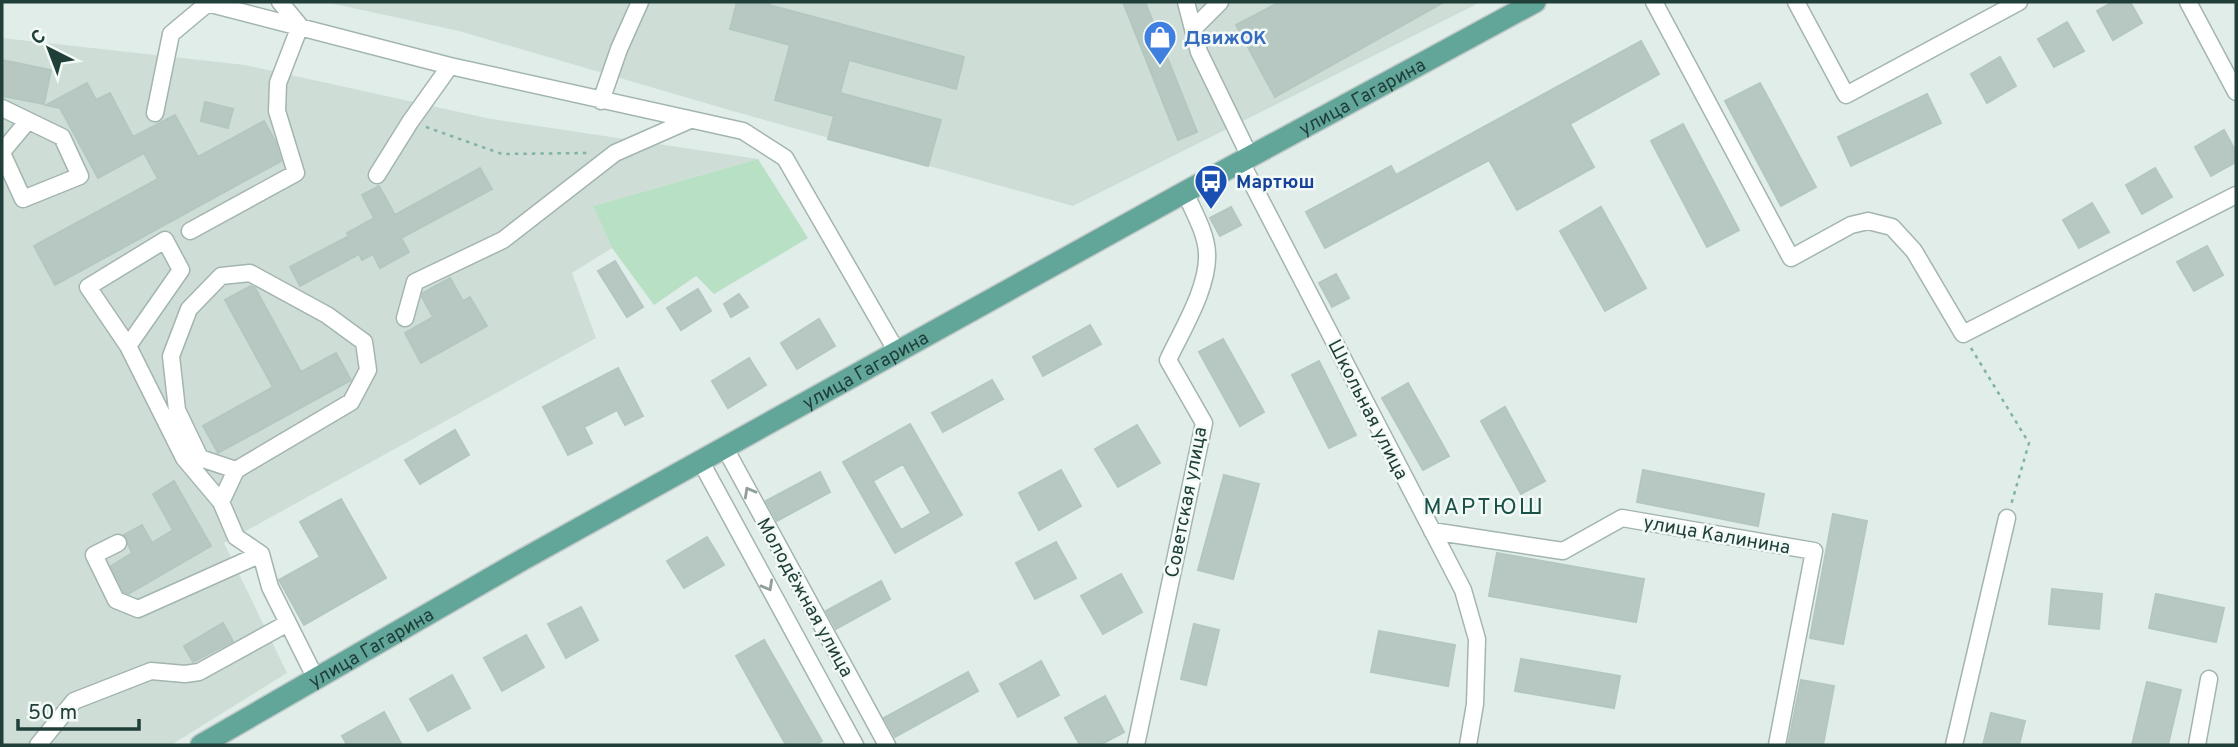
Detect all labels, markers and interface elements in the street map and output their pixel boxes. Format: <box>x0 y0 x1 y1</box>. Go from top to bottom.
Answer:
north arrow <box>14 14 84 84</box>
shop icon: ДвижОК <box>1141 18 1179 67</box>
text: С <box>26 25 52 51</box>
place label: ДвижОК <box>1184 27 1267 51</box>
street label: улица Гагарина <box>1295 54 1430 142</box>
bus stop icon: Мартюш <box>1192 162 1230 211</box>
place label: Мартюш <box>1236 171 1315 195</box>
street label: улица Гагарина <box>799 327 934 416</box>
street label: Школьная улица <box>1322 336 1413 484</box>
street label: Советская улица <box>1161 425 1213 580</box>
one-way arrow <box>744 486 757 499</box>
district label: МАРТЮШ <box>1423 494 1545 523</box>
street label: улица Калинина <box>1641 511 1792 561</box>
street label: Молодёжная улица <box>750 514 858 682</box>
one-way arrow <box>760 579 774 592</box>
street label: улица Гагарина <box>305 603 439 694</box>
scale bar <box>18 688 138 732</box>
text: 50 m <box>28 700 77 727</box>

